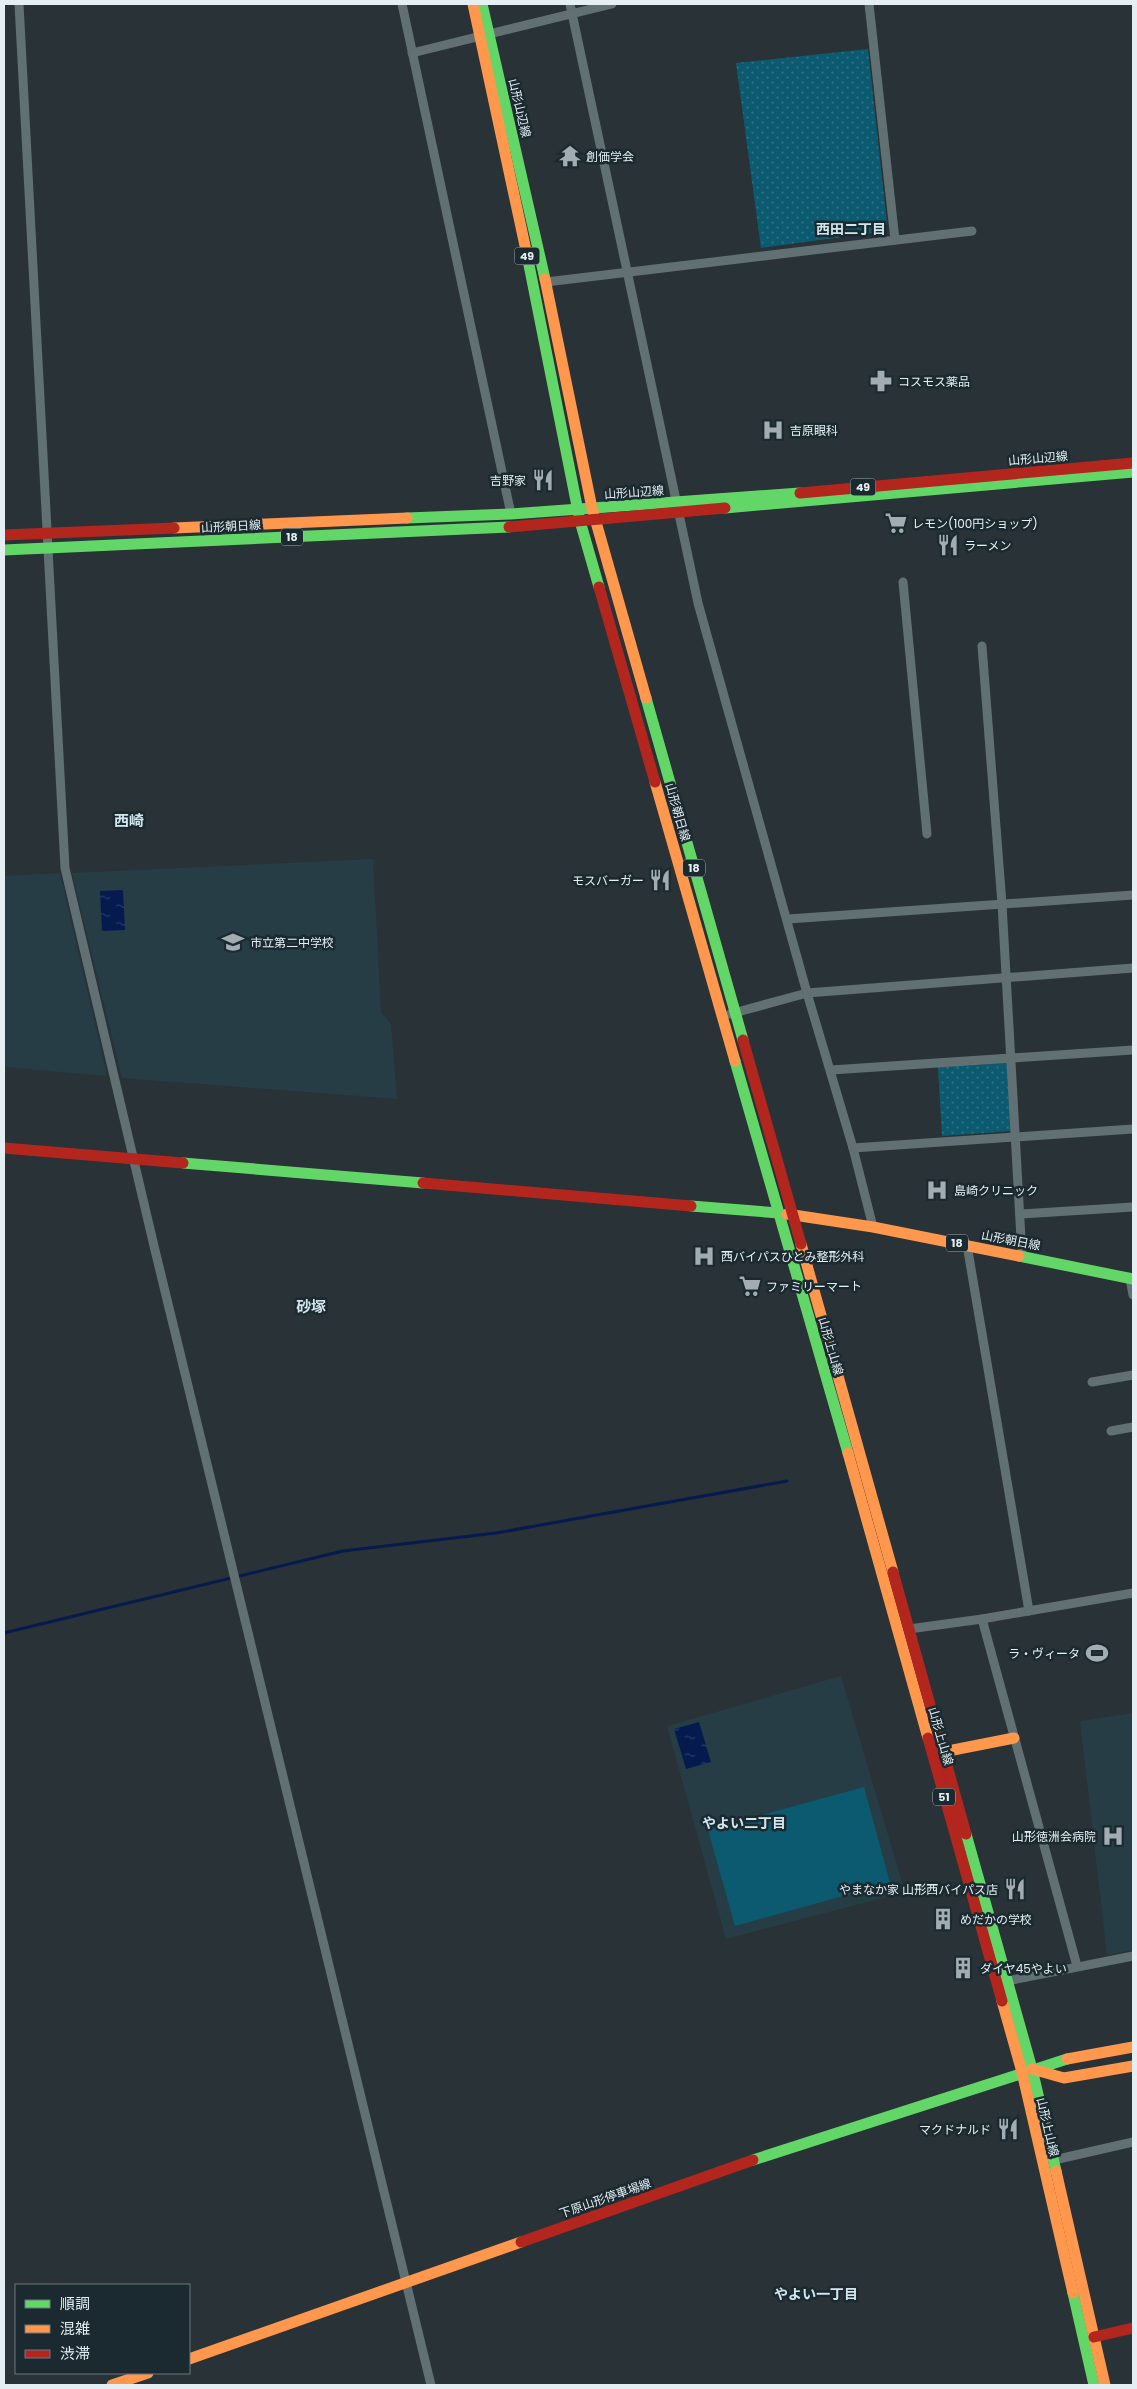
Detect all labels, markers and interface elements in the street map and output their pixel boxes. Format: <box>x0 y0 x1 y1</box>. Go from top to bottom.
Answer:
street label: 山形山辺線 <box>505 77 535 139</box>
temple icon: 創価学会 <box>557 143 583 169</box>
place label: 創価学会 <box>586 148 634 165</box>
district label: 西田二丁目 <box>816 219 886 239</box>
road number: 49 <box>514 248 540 264</box>
pharmacy icon: コスモス薬品 <box>868 368 894 394</box>
place label: コスモス薬品 <box>898 373 970 390</box>
hospital icon: 吉原眼科 <box>760 417 786 443</box>
place label: 吉原眼科 <box>790 422 838 439</box>
street label: 山形山辺線 <box>1007 447 1069 469</box>
restaurant icon: 吉野家 <box>530 467 556 493</box>
place label: 吉野家 <box>490 472 526 489</box>
road number: 49 <box>850 478 876 496</box>
street label: 山形山辺線 <box>603 481 665 503</box>
supermarket icon: レモン(100円ショップ) <box>883 510 909 536</box>
place label: レモン(100円ショップ) <box>912 515 1038 532</box>
street label: 山形朝日線 <box>201 516 261 536</box>
road number: 18 <box>281 528 303 546</box>
restaurant icon: ラーメン <box>935 532 961 558</box>
place label: ラーメン <box>964 537 1012 554</box>
street label: 山形朝日線 <box>662 781 694 843</box>
district label: 西崎 <box>114 810 144 831</box>
road number: 18 <box>683 860 705 876</box>
restaurant icon: モスバーガー <box>647 867 673 893</box>
place label: モスバーガー <box>572 872 644 889</box>
school or university icon: 市立第二中学校 <box>220 929 246 955</box>
place label: 市立第二中学校 <box>250 934 334 951</box>
hospital icon: 島崎クリニック <box>924 1177 950 1203</box>
place label: 島崎クリニック <box>954 1182 1038 1199</box>
street label: 山形朝日線 <box>980 1226 1042 1254</box>
road number: 18 <box>946 1234 968 1252</box>
hospital icon: 西バイパスひとみ整形外科 <box>691 1243 717 1269</box>
place label: 西バイパスひとみ整形外科 <box>721 1248 864 1265</box>
supermarket icon: ファミリーマート <box>737 1273 763 1299</box>
place label: ファミリーマート <box>766 1278 862 1295</box>
district label: 砂塚 <box>296 1296 326 1317</box>
street label: 山形上山線 <box>815 1315 847 1377</box>
sports icon: ラ・ヴィータ <box>1084 1640 1110 1666</box>
place label: ラ・ヴィータ <box>1008 1645 1080 1662</box>
street label: 山形上山線 <box>925 1705 957 1767</box>
road number: 51 <box>933 1788 955 1805</box>
district label: やよい二丁目 <box>702 1813 786 1833</box>
hospital icon: 山形徳洲会病院 <box>1100 1823 1126 1849</box>
place label: 山形徳洲会病院 <box>1012 1828 1096 1845</box>
restaurant icon: やまなか家 山形西バイパス店 <box>1002 1876 1028 1902</box>
place label: やまなか家 山形西バイパス店 <box>839 1881 998 1898</box>
building icon: めだかの学校 <box>930 1906 956 1932</box>
place label: めだかの学校 <box>960 1911 1032 1928</box>
building icon: ダイヤ45やよい <box>950 1955 976 1981</box>
place label: ダイヤ45やよい <box>980 1960 1067 1977</box>
street label: 山形上山線 <box>1033 2096 1063 2158</box>
restaurant icon: マクドナルド <box>995 2116 1021 2142</box>
place label: マクドナルド <box>919 2121 991 2138</box>
street label: 下原山形停車場線 <box>557 2174 653 2222</box>
legend <box>15 2284 190 2374</box>
district label: やよい一丁目 <box>774 2284 858 2304</box>
text: 順調 <box>60 2293 90 2314</box>
text: 混雑 <box>60 2318 90 2339</box>
text: 渋滞 <box>60 2343 90 2364</box>

